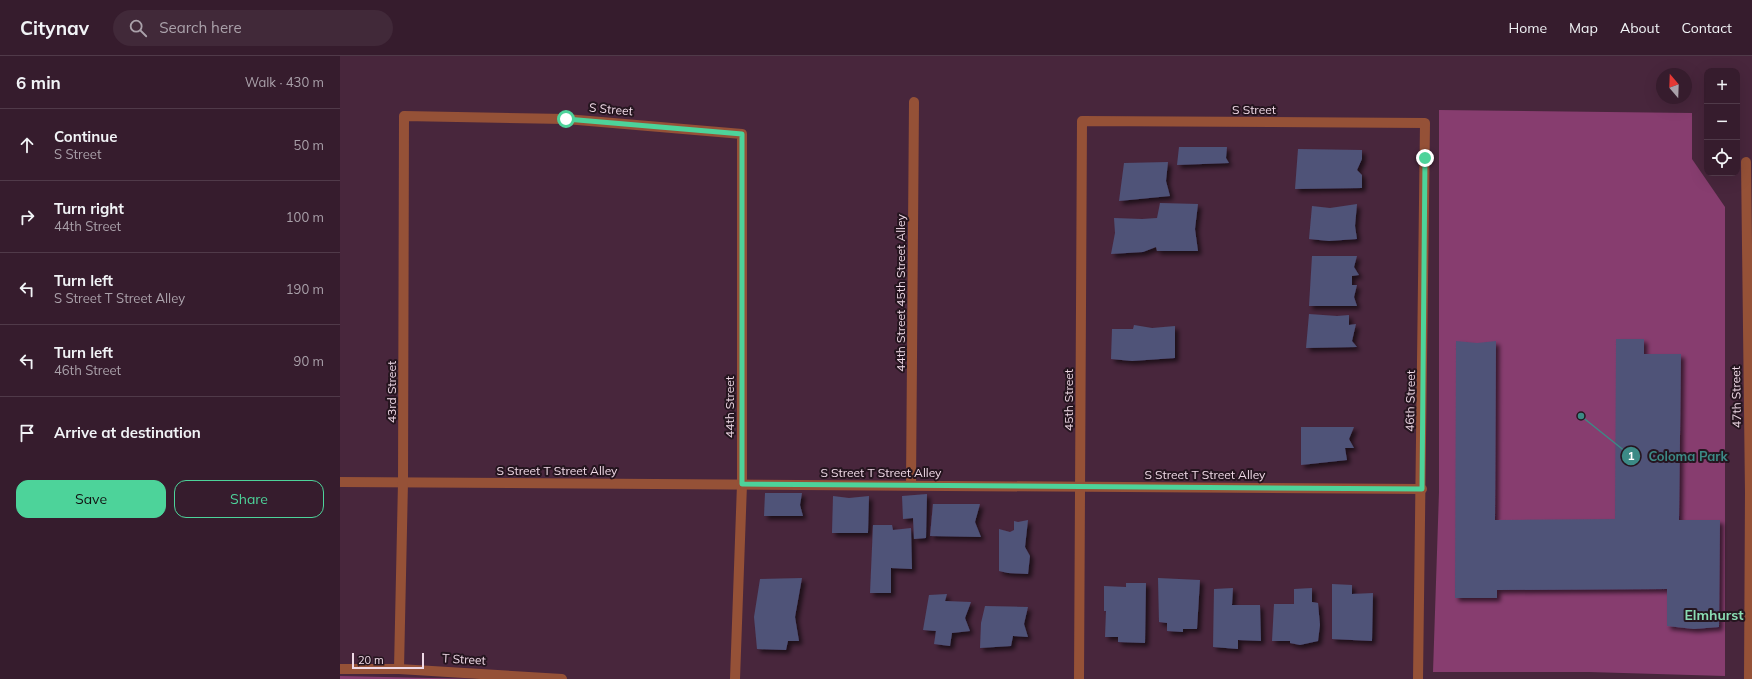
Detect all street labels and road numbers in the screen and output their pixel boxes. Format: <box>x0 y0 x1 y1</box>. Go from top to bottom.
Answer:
street label: S Street <box>589 100 633 118</box>
street label: S Street <box>1232 102 1276 117</box>
street label: 44th Street 45th Street Alley <box>893 214 908 372</box>
street label: 43rd Street <box>384 361 399 423</box>
street label: 47th Street <box>1728 366 1744 428</box>
street label: 45th Street <box>1061 369 1076 431</box>
street label: 46th Street <box>1402 370 1418 432</box>
street label: 44th Street <box>722 376 737 438</box>
street label: S Street T Street Alley <box>497 463 618 478</box>
street label: S Street T Street Alley <box>821 465 942 480</box>
street label: S Street T Street Alley <box>1145 467 1266 482</box>
street label: T Street <box>442 650 486 668</box>

